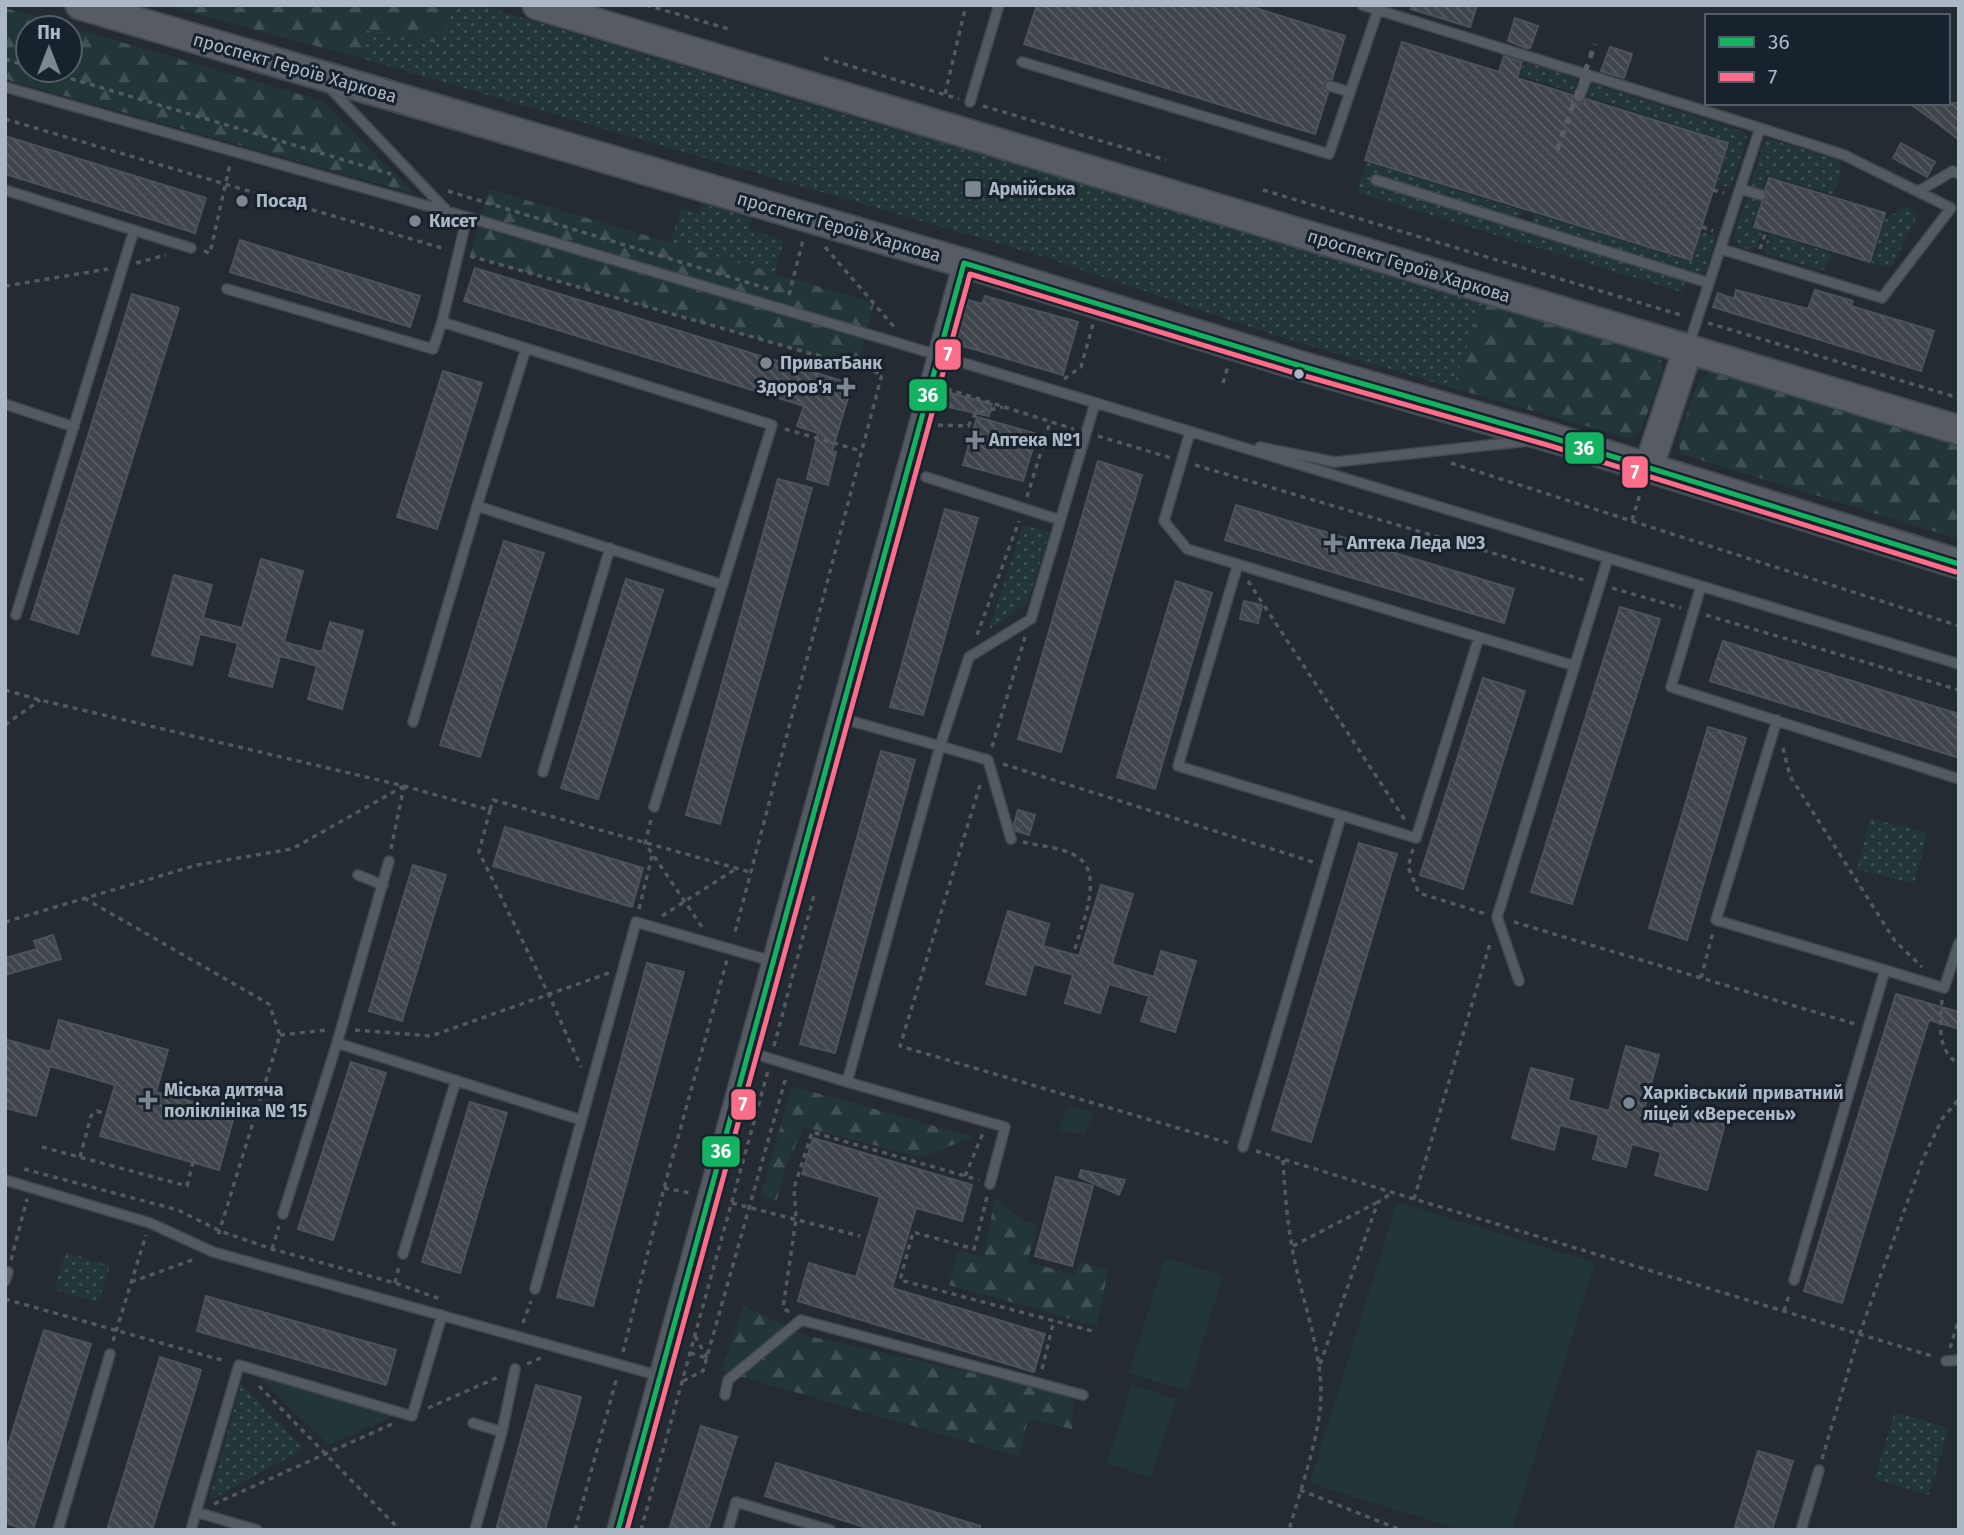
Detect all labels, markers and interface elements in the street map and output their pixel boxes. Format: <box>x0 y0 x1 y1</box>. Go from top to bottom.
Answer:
north arrow <box>14 14 84 84</box>
legend <box>1705 14 1950 105</box>
text: Пн <box>37 21 61 44</box>
street label: проспект Героїв Харкова <box>191 28 399 108</box>
text: 36 <box>1768 29 1790 55</box>
text: 7 <box>1768 64 1777 90</box>
place label: Армійська <box>988 178 1076 200</box>
marker: Армійська <box>963 179 983 199</box>
street label: проспект Героїв Харкова <box>735 187 943 267</box>
place label: Посад <box>256 190 307 212</box>
marker: Посад <box>234 193 250 209</box>
place label: Кисет <box>429 210 478 232</box>
marker: Кисет <box>407 213 423 229</box>
street label: проспект Героїв Харкова <box>1305 225 1513 307</box>
line badge: 7 <box>934 338 962 371</box>
text: 7 <box>944 343 953 366</box>
place label: ПриватБанк <box>780 352 882 374</box>
marker: ПриватБанк <box>758 355 774 371</box>
unlabelled marker <box>1292 367 1306 381</box>
place label: Здоров'я <box>756 376 832 398</box>
line badge: 36 <box>908 378 948 412</box>
marker: Здоров'я <box>838 379 854 395</box>
text: 36 <box>917 384 939 407</box>
place label: Аптека №1 <box>988 429 1081 451</box>
line badge: 36 <box>1564 431 1605 465</box>
marker: Аптека №1 <box>967 432 983 448</box>
text: 36 <box>1573 437 1595 460</box>
line badge: 7 <box>1621 455 1649 489</box>
text: 7 <box>1631 461 1640 484</box>
place label: Аптека Леда №3 <box>1346 532 1485 554</box>
marker: Аптека Леда №3 <box>1325 535 1341 551</box>
place label: Міська дитяча поліклініка № 15 <box>164 1079 308 1122</box>
place label: Харківський приватний ліцей «Вересень» <box>1642 1082 1844 1125</box>
line badge: 7 <box>730 1088 757 1121</box>
marker: Міська дитяча поліклініка № 15 <box>138 1090 158 1110</box>
text: 7 <box>739 1093 748 1116</box>
marker: Харківський приватний ліцей «Вересень» <box>1621 1095 1637 1111</box>
line badge: 36 <box>701 1135 741 1168</box>
text: 36 <box>710 1140 732 1163</box>

